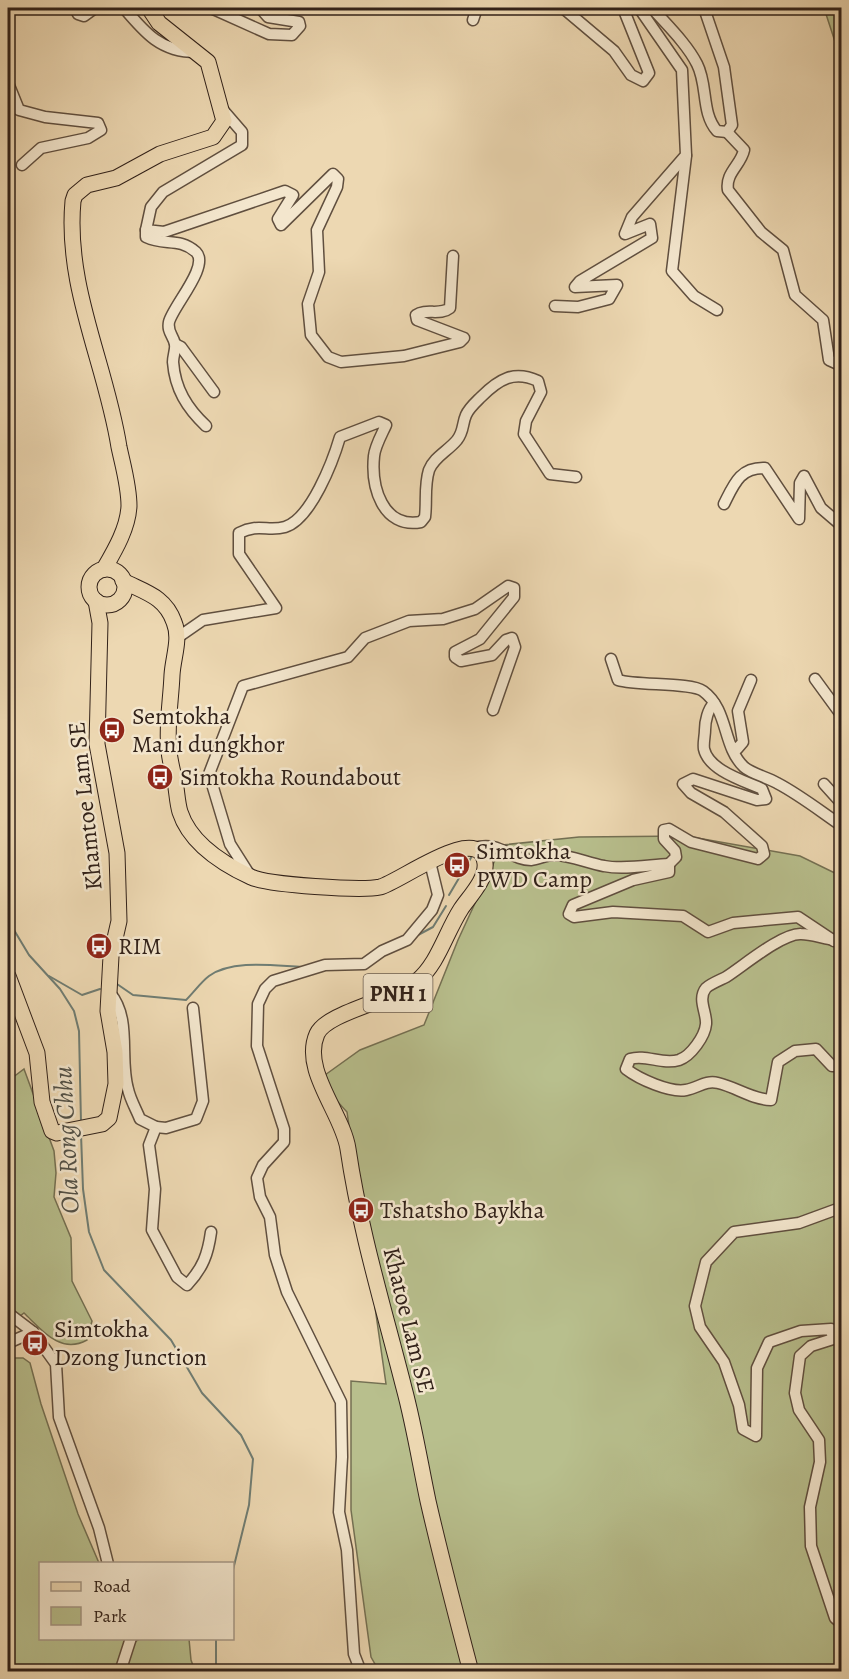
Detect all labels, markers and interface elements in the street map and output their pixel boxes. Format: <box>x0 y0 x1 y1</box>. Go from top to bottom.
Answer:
place label: Semtokha Mani dungkhor <box>132 700 285 760</box>
bus stop icon: Semtokha Mani dungkhor <box>97 715 127 745</box>
street label: Khamtoe Lam SE <box>60 720 110 892</box>
place label: Simtokha Roundabout <box>180 761 401 793</box>
bus stop icon: Simtokha Roundabout <box>145 762 175 792</box>
place label: Simtokha PWD Camp <box>476 835 592 895</box>
bus stop icon: Simtokha PWD Camp <box>442 850 472 880</box>
place label: RIM <box>118 930 162 962</box>
bus stop icon: RIM <box>84 931 114 961</box>
road number: PNH 1 <box>364 974 432 1012</box>
water label: Ola Rong Chhu <box>45 1065 88 1215</box>
place label: Tshatsho Baykha <box>380 1194 545 1226</box>
bus stop icon: Tshatsho Baykha <box>346 1195 376 1225</box>
street label: Khatoe Lam SE <box>375 1244 443 1396</box>
place label: Simtokha Dzong Junction <box>54 1313 207 1373</box>
bus stop icon: Simtokha Dzong Junction <box>20 1328 50 1358</box>
legend <box>39 1562 234 1640</box>
text: Road <box>93 1574 131 1598</box>
text: Park <box>93 1604 127 1628</box>

